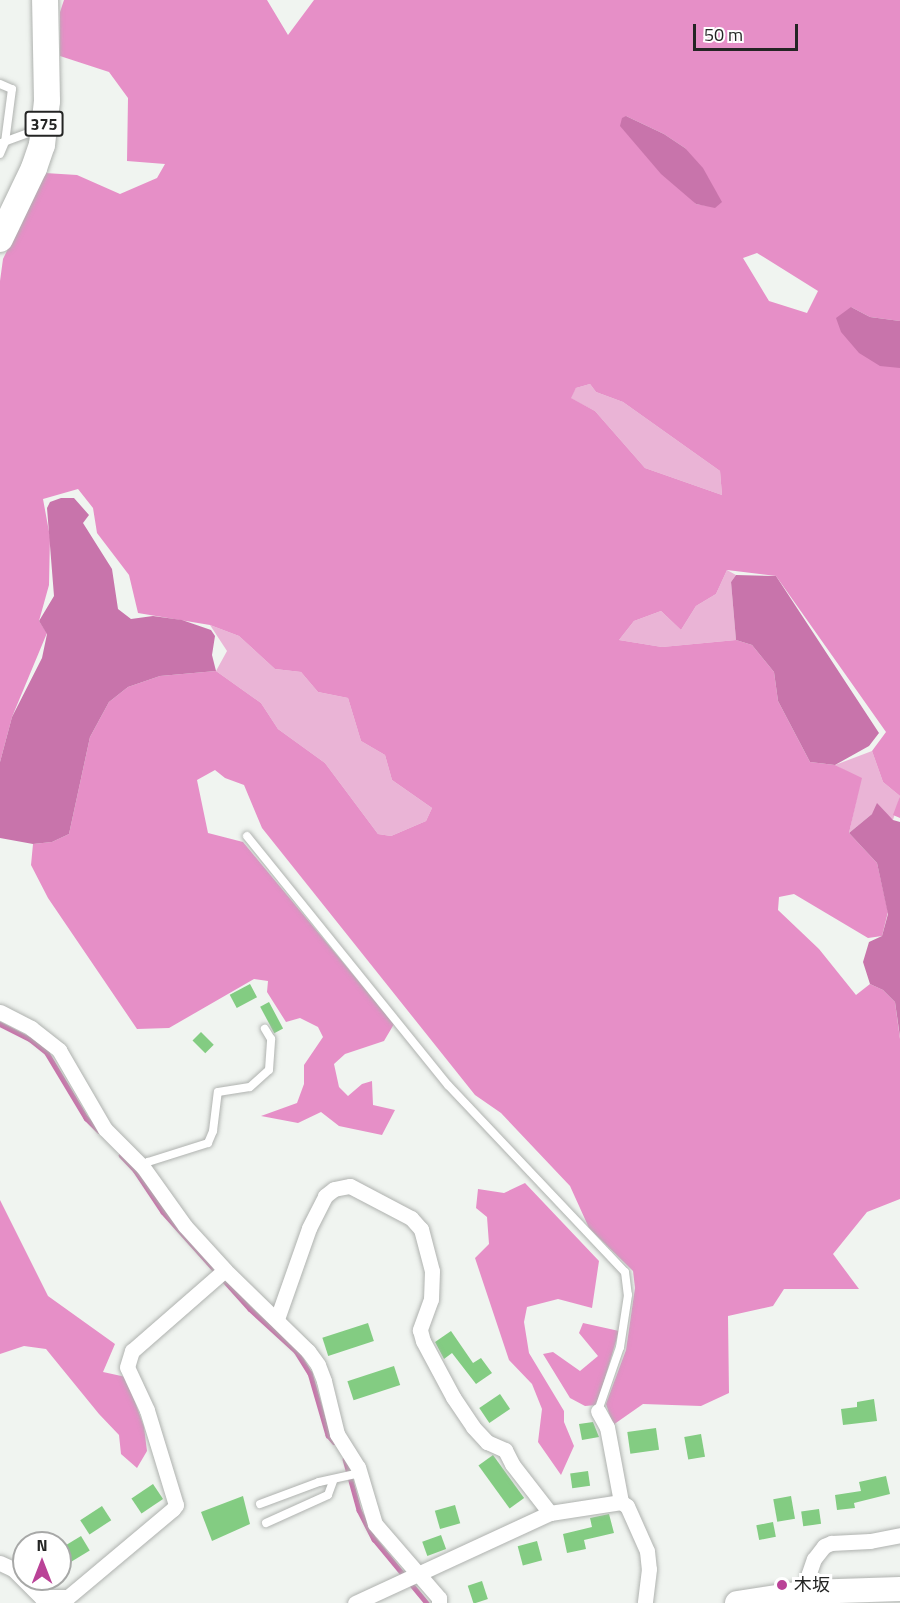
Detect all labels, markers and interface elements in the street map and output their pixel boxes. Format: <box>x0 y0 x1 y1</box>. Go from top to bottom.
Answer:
scale bar <box>696 12 801 50</box>
text: 50 m <box>704 21 743 48</box>
road number: 375 <box>24 111 63 137</box>
north arrow <box>12 1531 72 1591</box>
text: N <box>36 1533 48 1557</box>
place label: 木坂 <box>794 1574 830 1596</box>
marker: 木坂 <box>775 1578 789 1592</box>

